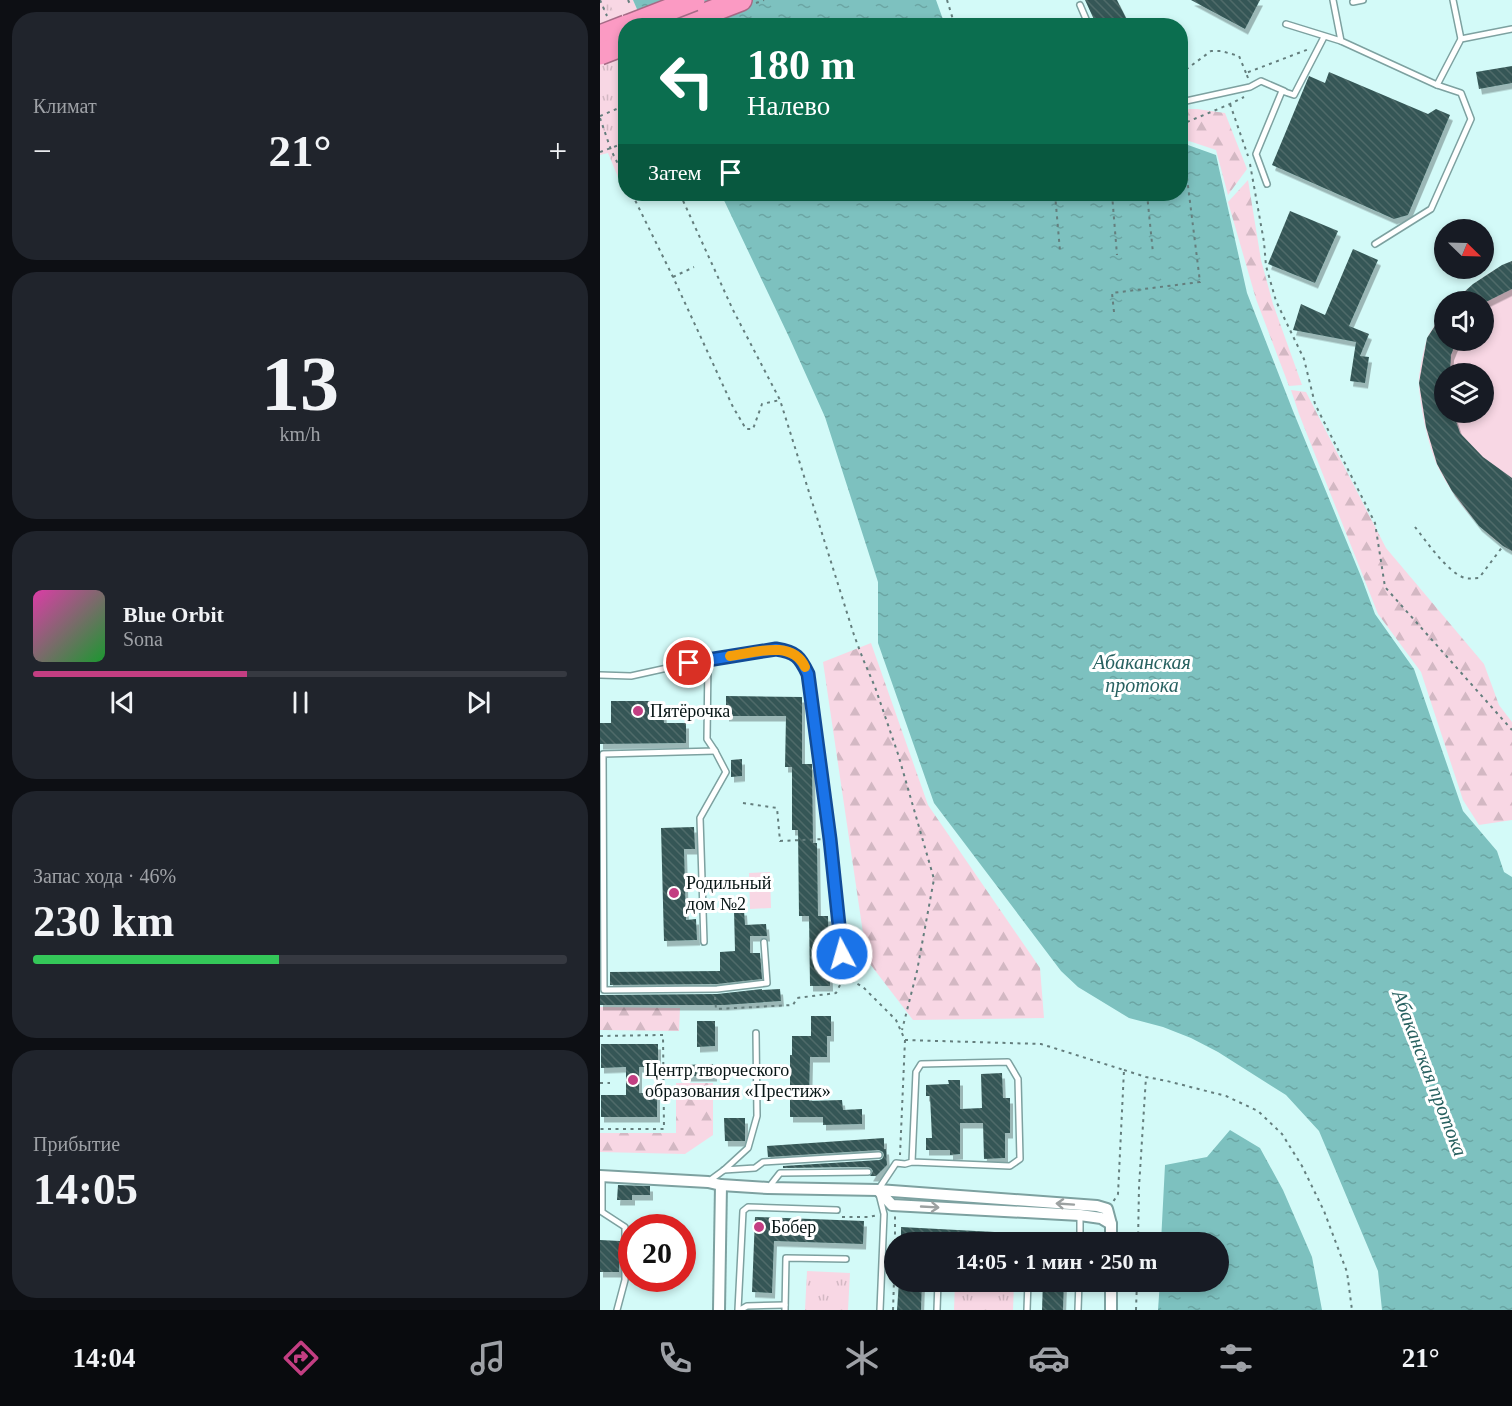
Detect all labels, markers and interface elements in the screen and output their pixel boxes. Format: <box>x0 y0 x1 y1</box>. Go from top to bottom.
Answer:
icon: left <box>648 42 726 120</box>
text: 180 m <box>747 42 856 88</box>
text: Налево <box>747 91 830 121</box>
text: Климат <box>33 95 97 117</box>
text: 21° <box>269 126 332 176</box>
text: − <box>33 133 52 169</box>
text: + <box>548 133 567 169</box>
icon: arrive <box>714 156 747 189</box>
text: Затем <box>648 160 702 185</box>
north arrow <box>1434 219 1494 279</box>
map controls <box>1434 219 1494 423</box>
button: sound <box>1434 291 1494 351</box>
text: 13 <box>261 340 339 427</box>
button: layers <box>1434 363 1494 423</box>
text: km/h <box>279 423 321 445</box>
text: Blue Orbit <box>123 602 224 627</box>
text: Sona <box>123 628 163 650</box>
pin <box>663 637 714 688</box>
icon: arrive <box>672 646 705 679</box>
water label: Абаканская протока <box>1091 651 1191 697</box>
icon: previous <box>106 686 139 719</box>
icon: pause <box>284 686 317 719</box>
icon: next <box>462 686 495 719</box>
place label: Пятёрочка <box>650 701 730 721</box>
marker: Пятёрочка <box>631 704 645 718</box>
text: Запас хода · 46% <box>33 865 176 887</box>
place label: Родильный дом №2 <box>686 873 772 914</box>
marker: Родильный дом №2 <box>667 886 681 900</box>
text: 230 km <box>33 896 174 946</box>
position arrow <box>810 922 874 986</box>
water label: Абаканская протока <box>1387 985 1472 1159</box>
place label: Центр творческого образования «Престиж» <box>645 1060 831 1101</box>
marker: Центр творческого образования «Престиж» <box>626 1073 640 1087</box>
text: Прибытие <box>33 1133 120 1155</box>
text: 14:05 <box>33 1164 138 1214</box>
one-way arrow <box>1055 1198 1075 1209</box>
one-way arrow <box>920 1201 940 1212</box>
speed limit sign: 20 <box>618 1214 696 1292</box>
place label: Бобер <box>771 1217 816 1237</box>
marker: Бобер <box>752 1220 766 1234</box>
text: 14:05 · 1 мин · 250 m <box>956 1249 1157 1274</box>
icon: directions <box>280 1337 322 1379</box>
icon: music <box>467 1337 509 1379</box>
icon: phone <box>654 1337 696 1379</box>
icon: climate <box>841 1337 883 1379</box>
icon: car <box>1028 1337 1070 1379</box>
icon: filters <box>1215 1337 1257 1379</box>
text: 14:04 <box>72 1343 135 1373</box>
text: 21° <box>1402 1343 1439 1373</box>

